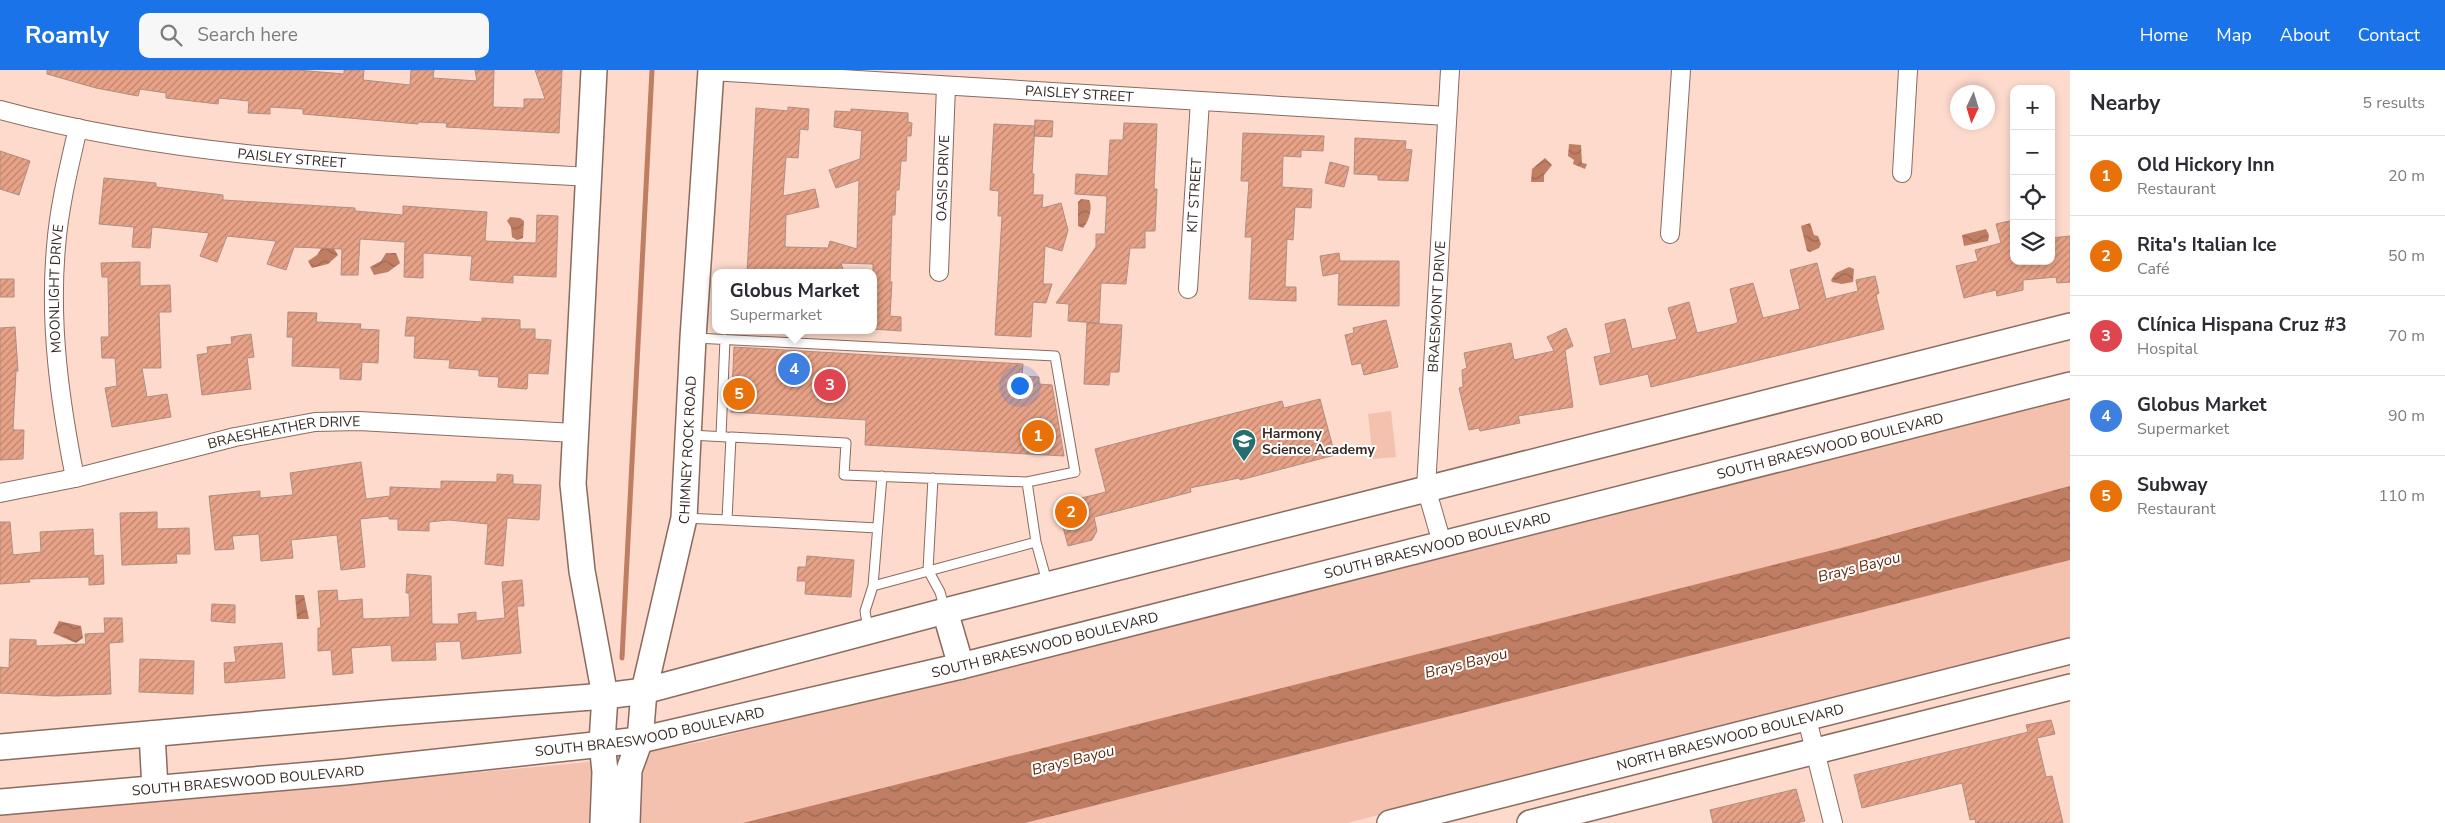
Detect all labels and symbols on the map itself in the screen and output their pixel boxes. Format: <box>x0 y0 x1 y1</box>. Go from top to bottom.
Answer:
street label: PAISLEY STREET <box>1024 81 1135 106</box>
north arrow <box>1950 85 1995 130</box>
street label: OASIS DRIVE <box>931 135 954 222</box>
street label: PAISLEY STREET <box>236 144 347 172</box>
street label: KIT STREET <box>1182 156 1206 233</box>
street label: MOONLIGHT DRIVE <box>44 223 68 354</box>
street label: BRAESMONT DRIVE <box>1423 240 1450 373</box>
pin: 4 <box>778 350 810 388</box>
pin: 3 <box>814 366 846 404</box>
your location <box>1007 373 1033 399</box>
street label: CHIMNEY ROCK ROAD <box>673 375 701 526</box>
pin: 5 <box>723 375 755 413</box>
street label: SOUTH BRAESWOOD BOULEVARD <box>1715 408 1946 484</box>
street label: BRAESHEATHER DRIVE <box>205 411 361 453</box>
pin: 1 <box>1022 417 1054 455</box>
place label: Harmony Science Academy <box>1262 424 1375 459</box>
school or university icon: Harmony Science Academy <box>1231 428 1257 462</box>
pin: 2 <box>1055 493 1087 531</box>
street label: SOUTH BRAESWOOD BOULEVARD <box>1322 507 1553 583</box>
water label: Brays Bayou <box>1816 547 1902 587</box>
street label: SOUTH BRAESWOOD BOULEVARD <box>930 607 1160 682</box>
water label: Brays Bayou <box>1423 643 1509 683</box>
street label: NORTH BRAESWOOD BOULEVARD <box>1615 699 1846 775</box>
street label: SOUTH BRAESWOOD BOULEVARD <box>534 702 767 761</box>
water label: Brays Bayou <box>1030 740 1116 780</box>
street label: SOUTH BRAESWOOD BOULEVARD <box>131 760 365 800</box>

